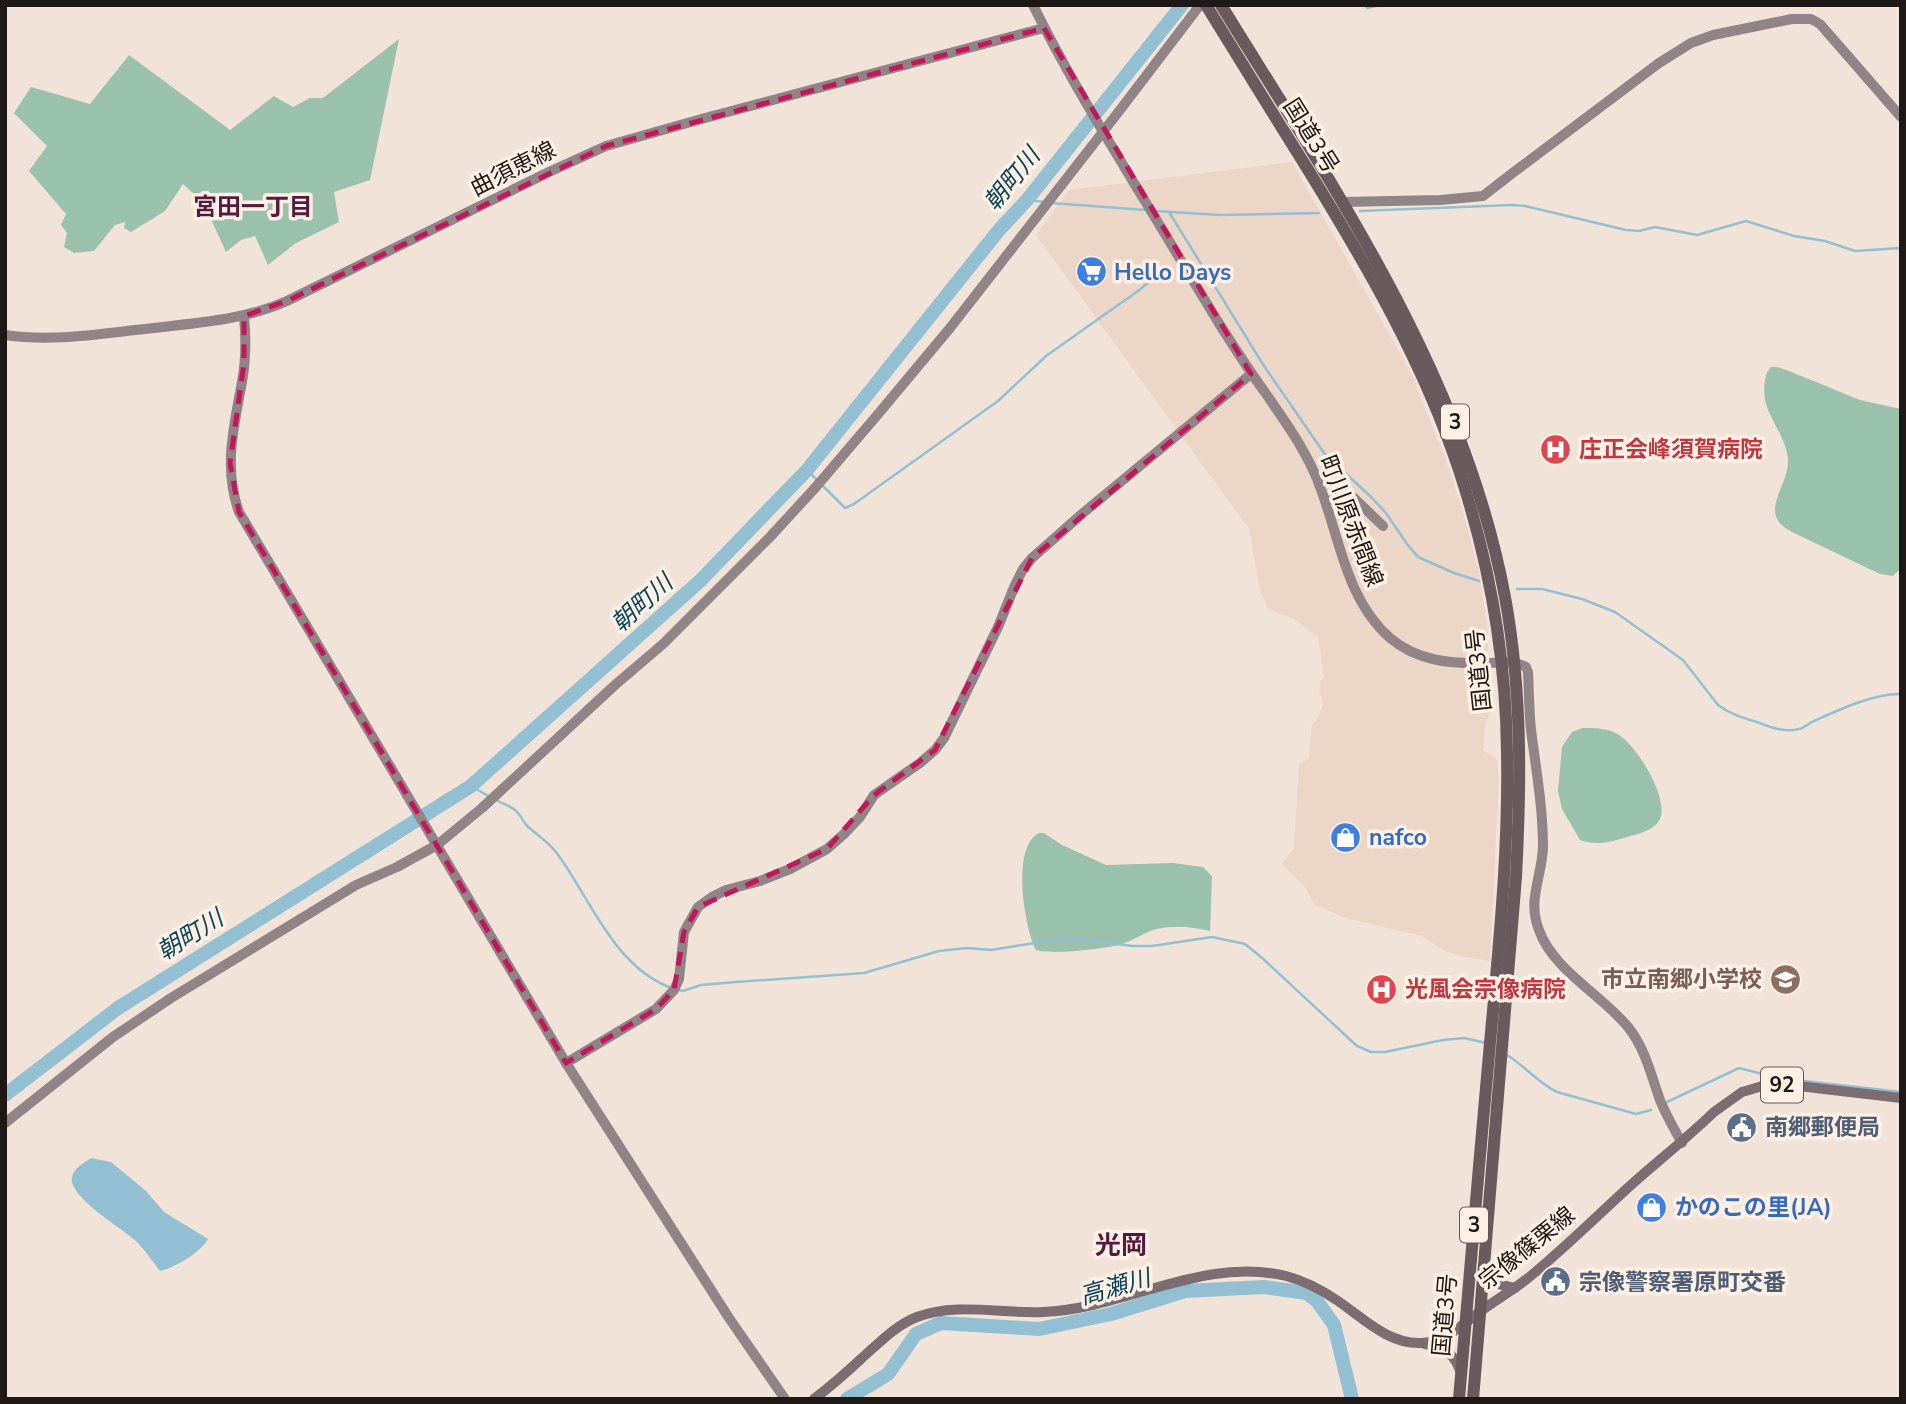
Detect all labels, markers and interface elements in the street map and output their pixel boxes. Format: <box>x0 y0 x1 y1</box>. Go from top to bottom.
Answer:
street label: 国道3号 <box>1276 93 1346 179</box>
street label: 曲須恵線 <box>465 134 561 204</box>
water label: 朝町川 <box>977 139 1049 217</box>
district label: 宮田一丁目 <box>193 191 313 223</box>
supermarket icon: Hello Days <box>1074 255 1108 289</box>
place label: Hello Days <box>1114 257 1231 288</box>
road number: 3 <box>1441 404 1469 440</box>
hospital icon: 庄正会峰須賀病院 <box>1539 432 1573 466</box>
place label: 庄正会峰須賀病院 <box>1579 434 1763 465</box>
street label: 町川原赤間線 <box>1312 451 1390 591</box>
water label: 朝町川 <box>605 565 682 639</box>
street label: 国道3号 <box>1459 627 1499 713</box>
shop icon: nafco <box>1329 820 1363 854</box>
place label: nafco <box>1369 822 1427 853</box>
water label: 朝町川 <box>151 901 232 968</box>
school or university icon: 市立南郷小学校 <box>1768 962 1802 996</box>
place label: 市立南郷小学校 <box>1601 964 1762 995</box>
hospital icon: 光風会宗像病院 <box>1365 972 1399 1006</box>
place label: 光風会宗像病院 <box>1405 974 1566 1005</box>
road number: 92 <box>1761 1068 1803 1102</box>
public building icon: 南郷郵便局 <box>1725 1110 1759 1144</box>
place label: 南郷郵便局 <box>1765 1112 1880 1143</box>
shop icon: かのこの里(JA) <box>1635 1190 1669 1224</box>
place label: かのこの里(JA) <box>1675 1192 1832 1223</box>
street label: 宗像篠栗線 <box>1473 1200 1581 1296</box>
road number: 3 <box>1460 1208 1488 1242</box>
district label: 光岡 <box>1095 1228 1147 1263</box>
water label: 高瀬川 <box>1076 1261 1157 1312</box>
public building icon: 宗像警察署原町交番 <box>1539 1265 1573 1299</box>
place label: 宗像警察署原町交番 <box>1579 1267 1786 1298</box>
street label: 国道3号 <box>1426 1272 1464 1358</box>

